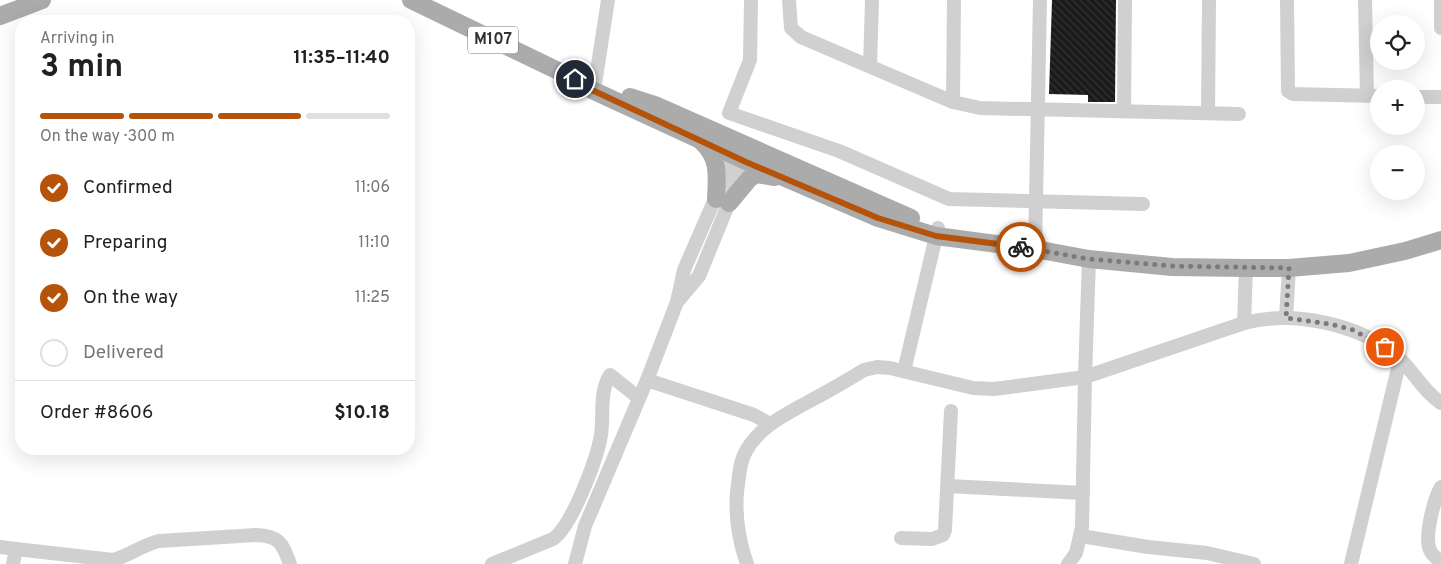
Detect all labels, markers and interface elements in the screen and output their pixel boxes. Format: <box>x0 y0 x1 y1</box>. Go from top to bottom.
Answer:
map controls <box>1370 15 1425 200</box>
button: locate <box>1370 15 1425 70</box>
road number: M107 <box>468 26 518 54</box>
text: Arriving in <box>40 29 115 49</box>
text: 11:35–11:40 <box>293 46 390 70</box>
text: 3 min <box>40 48 123 88</box>
pin <box>554 58 596 100</box>
icon: home <box>561 65 589 93</box>
button: + <box>1370 80 1425 135</box>
text: On the way · 300 m <box>40 127 175 147</box>
button: − <box>1370 145 1425 200</box>
icon: check <box>40 174 68 202</box>
text: Confirmed <box>83 176 173 200</box>
text: 11:06 <box>355 178 390 198</box>
courier <box>996 222 1046 272</box>
icon: check <box>40 229 68 257</box>
text: Preparing <box>83 231 167 255</box>
text: 11:10 <box>358 233 390 253</box>
icon: bike <box>1007 233 1035 261</box>
icon: check <box>40 284 68 312</box>
text: On the way <box>83 286 178 310</box>
text: 11:25 <box>355 288 390 308</box>
pin <box>1364 326 1406 368</box>
icon: bag <box>1371 333 1399 361</box>
text: Delivered <box>83 341 164 365</box>
text: Order #8606 <box>40 401 153 425</box>
text: $10.18 <box>334 401 390 425</box>

